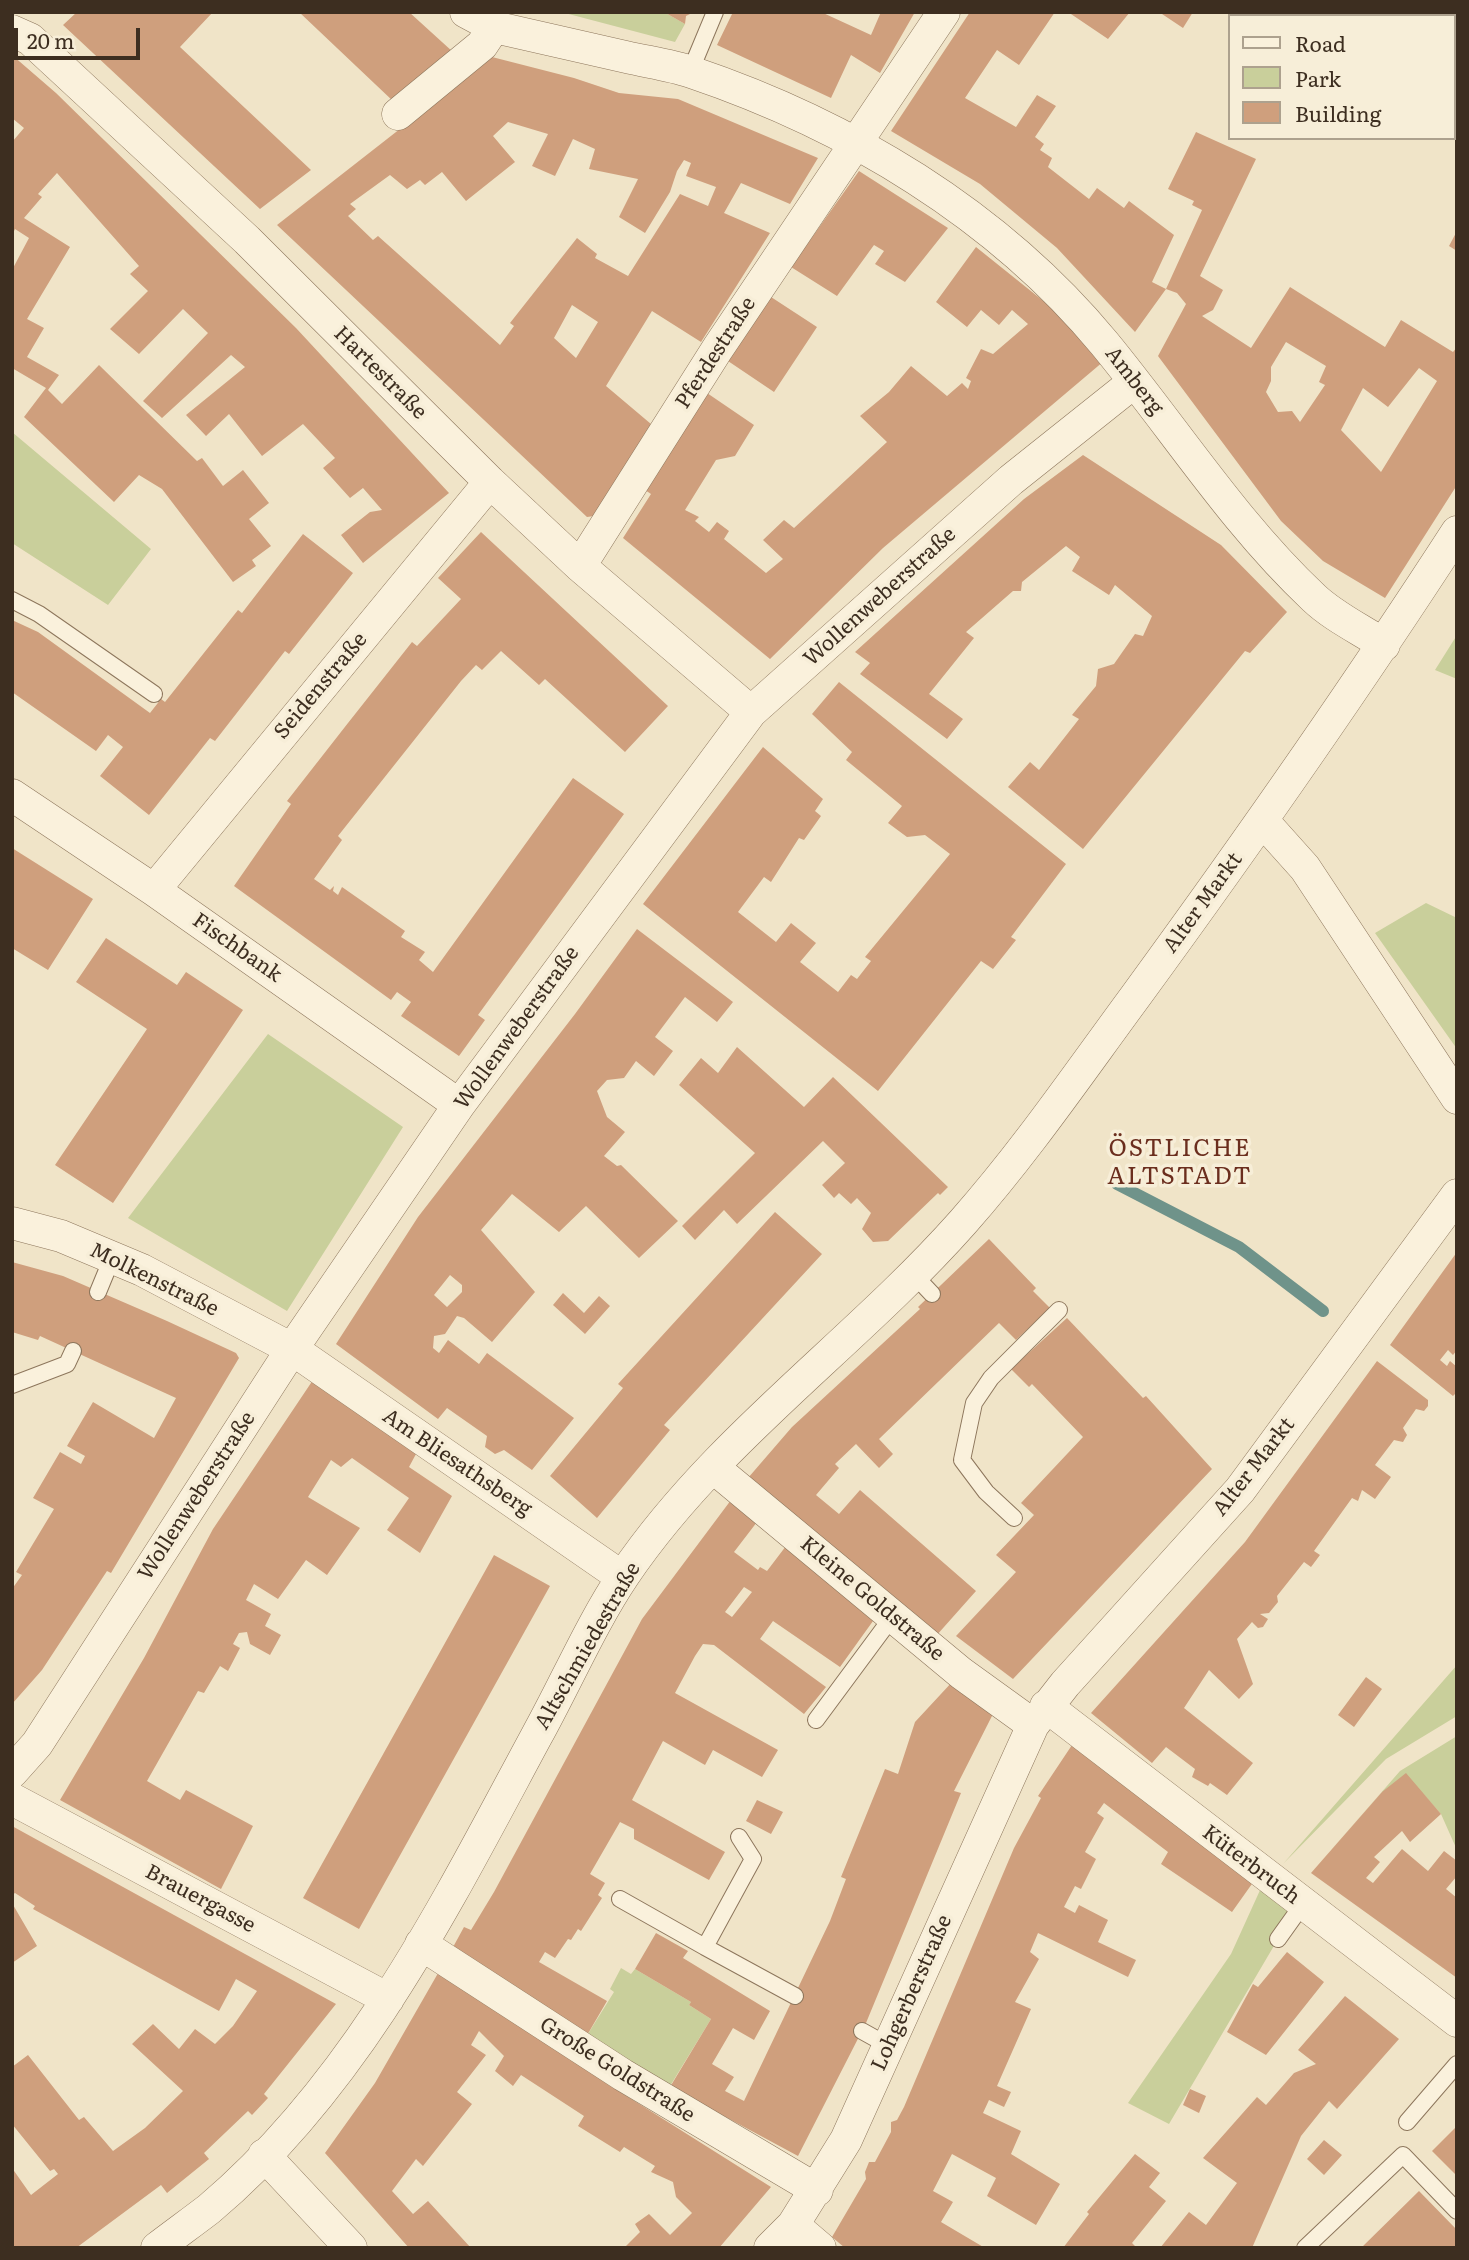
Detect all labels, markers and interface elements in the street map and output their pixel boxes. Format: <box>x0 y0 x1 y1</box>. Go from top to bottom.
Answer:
scale bar <box>18 14 144 58</box>
legend <box>1228 14 1455 140</box>
text: 20 m <box>27 24 74 55</box>
text: Road <box>1295 27 1346 58</box>
text: Park <box>1295 62 1341 93</box>
text: Building <box>1295 97 1381 128</box>
street label: Pferdestraße <box>671 293 761 413</box>
street label: Hartestraße <box>328 321 432 425</box>
street label: Amberg <box>1099 342 1169 420</box>
street label: Wollenweberstraße <box>799 522 961 672</box>
street label: Seidenstraße <box>269 628 373 744</box>
street label: Alter Markt <box>1158 848 1248 958</box>
street label: Fischbank <box>187 908 287 988</box>
street label: Wollenweberstraße <box>449 941 585 1115</box>
district label: ÖSTLICHE ALTSTADT <box>1108 1135 1252 1191</box>
street label: Molkenstraße <box>85 1238 223 1322</box>
street label: Am Bliesathsberg <box>378 1404 536 1522</box>
street label: Wollenweberstraße <box>133 1407 261 1585</box>
street label: Alter Markt <box>1208 1413 1300 1521</box>
street label: Kleine Goldstraße <box>795 1531 949 1667</box>
street label: Altschmiedestraße <box>530 1558 646 1734</box>
street label: Küterbruch <box>1197 1820 1305 1910</box>
street label: Brauergasse <box>141 1859 259 1939</box>
street label: Lohgerberstraße <box>866 1911 958 2075</box>
street label: Große Goldstraße <box>535 2012 699 2128</box>

